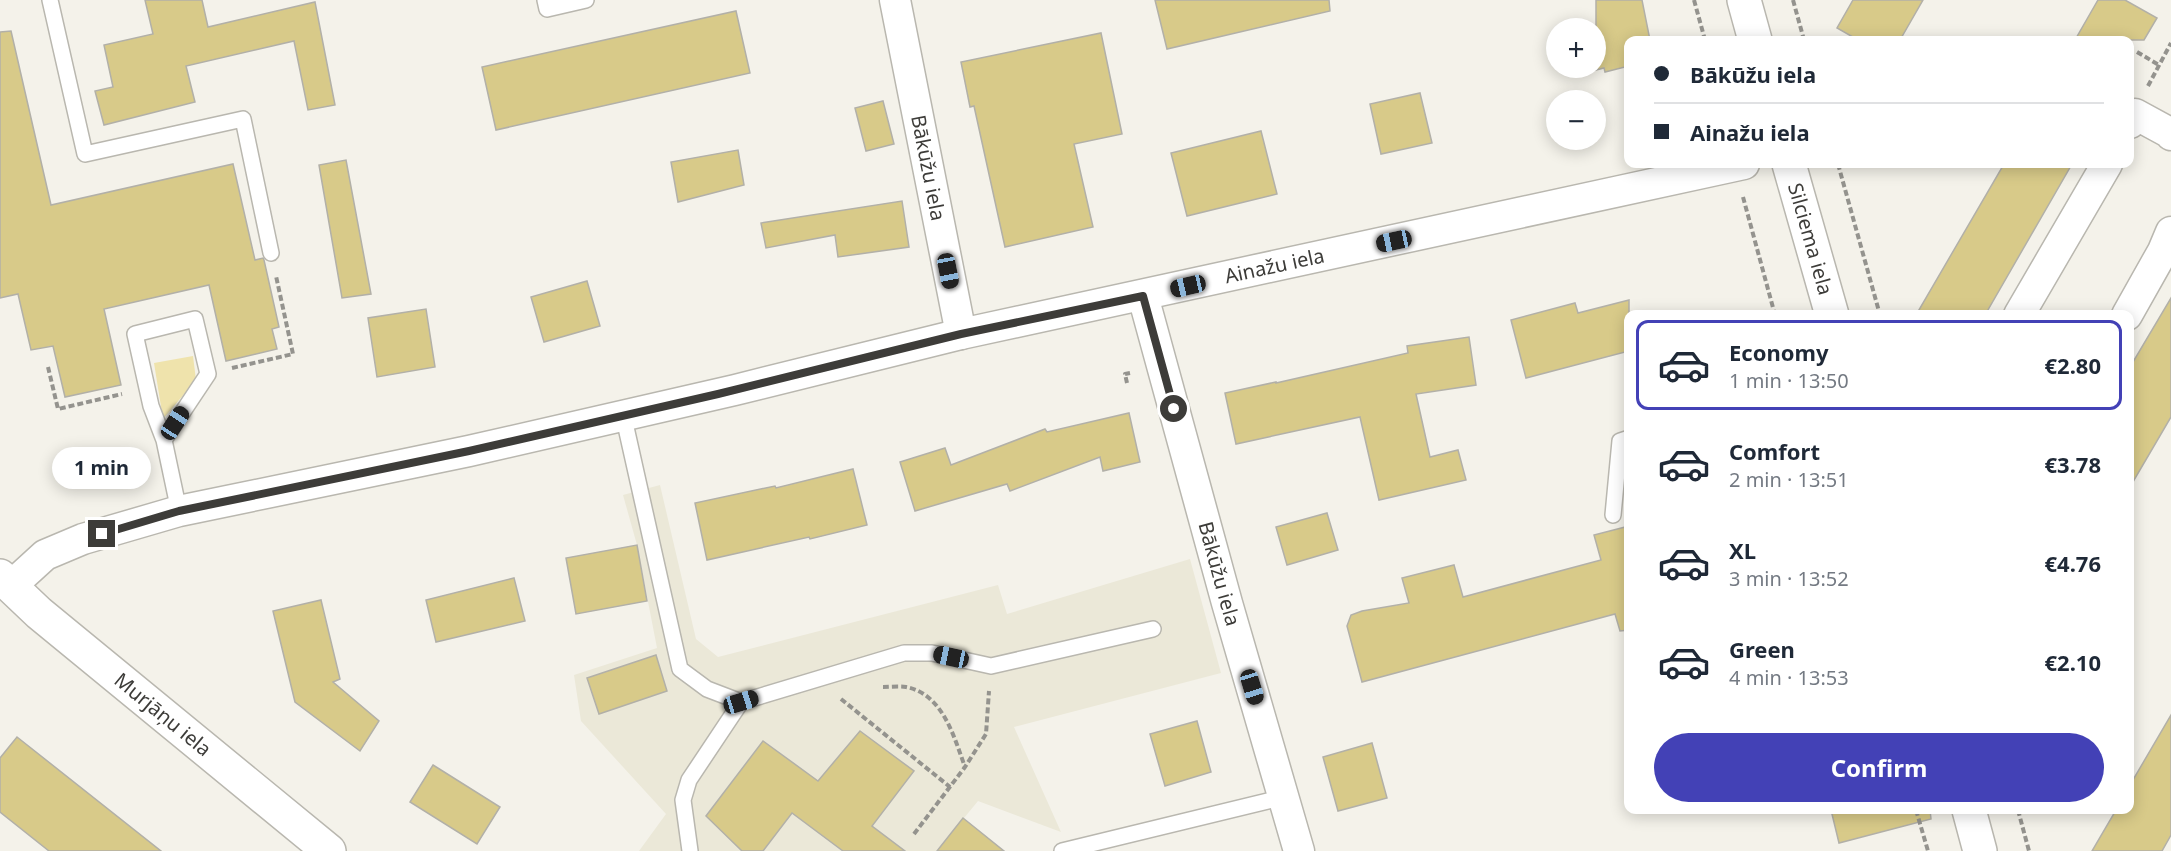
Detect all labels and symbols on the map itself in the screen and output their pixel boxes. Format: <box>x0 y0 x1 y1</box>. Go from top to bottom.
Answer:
street label: Bākūžu iela <box>905 112 952 223</box>
street label: Silciema iela <box>1782 180 1840 298</box>
car <box>1375 228 1413 254</box>
street label: Ainažu iela <box>1222 241 1327 289</box>
car <box>936 252 960 290</box>
car <box>1168 273 1208 299</box>
route start <box>1160 395 1187 422</box>
car <box>158 403 192 443</box>
callout: 1 min <box>52 447 152 489</box>
street label: Bākūžu iela <box>1192 518 1247 629</box>
route end <box>88 520 115 547</box>
car <box>932 644 970 670</box>
street label: Murjāņu iela <box>109 666 217 762</box>
car <box>1238 667 1266 707</box>
car <box>721 688 761 716</box>

